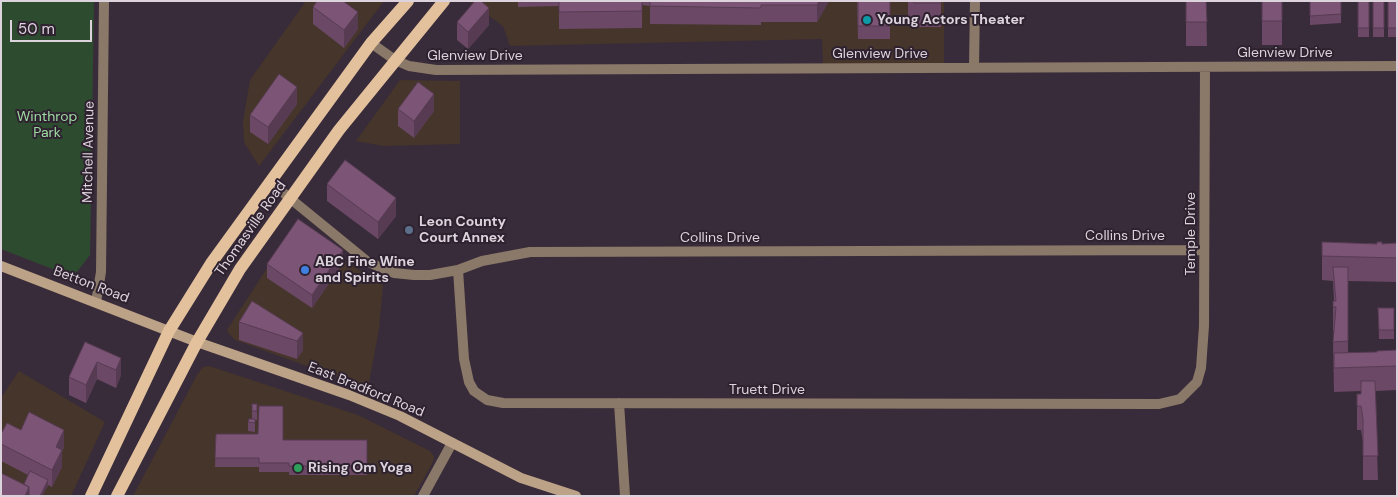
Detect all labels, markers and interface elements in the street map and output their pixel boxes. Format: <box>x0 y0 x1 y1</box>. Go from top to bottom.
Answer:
scale bar <box>12 10 95 42</box>
place label: Young Actors Theater <box>877 12 1025 28</box>
marker: Young Actors Theater <box>861 14 873 26</box>
text: 50 m <box>18 19 55 39</box>
street label: Glenview Drive <box>1237 45 1333 61</box>
street label: Glenview Drive <box>832 46 928 62</box>
street label: Glenview Drive <box>427 48 523 64</box>
street label: Mitchell Avenue <box>80 101 98 203</box>
park label: Winthrop Park <box>17 109 77 142</box>
street label: Thomasville Road <box>212 178 290 280</box>
street label: Temple Drive <box>1183 192 1199 276</box>
place label: Leon County Court Annex <box>419 214 506 246</box>
marker: Leon County Court Annex <box>403 224 415 236</box>
street label: Collins Drive <box>1085 228 1165 244</box>
street label: Collins Drive <box>680 230 760 246</box>
place label: ABC Fine Wine and Spirits <box>315 254 415 286</box>
street label: Betton Road <box>51 263 131 307</box>
marker: ABC Fine Wine and Spirits <box>299 264 311 276</box>
street label: East Bradford Road <box>305 359 427 421</box>
street label: Truett Drive <box>729 382 805 398</box>
place label: Rising Om Yoga <box>308 460 412 476</box>
marker: Rising Om Yoga <box>292 462 304 474</box>

